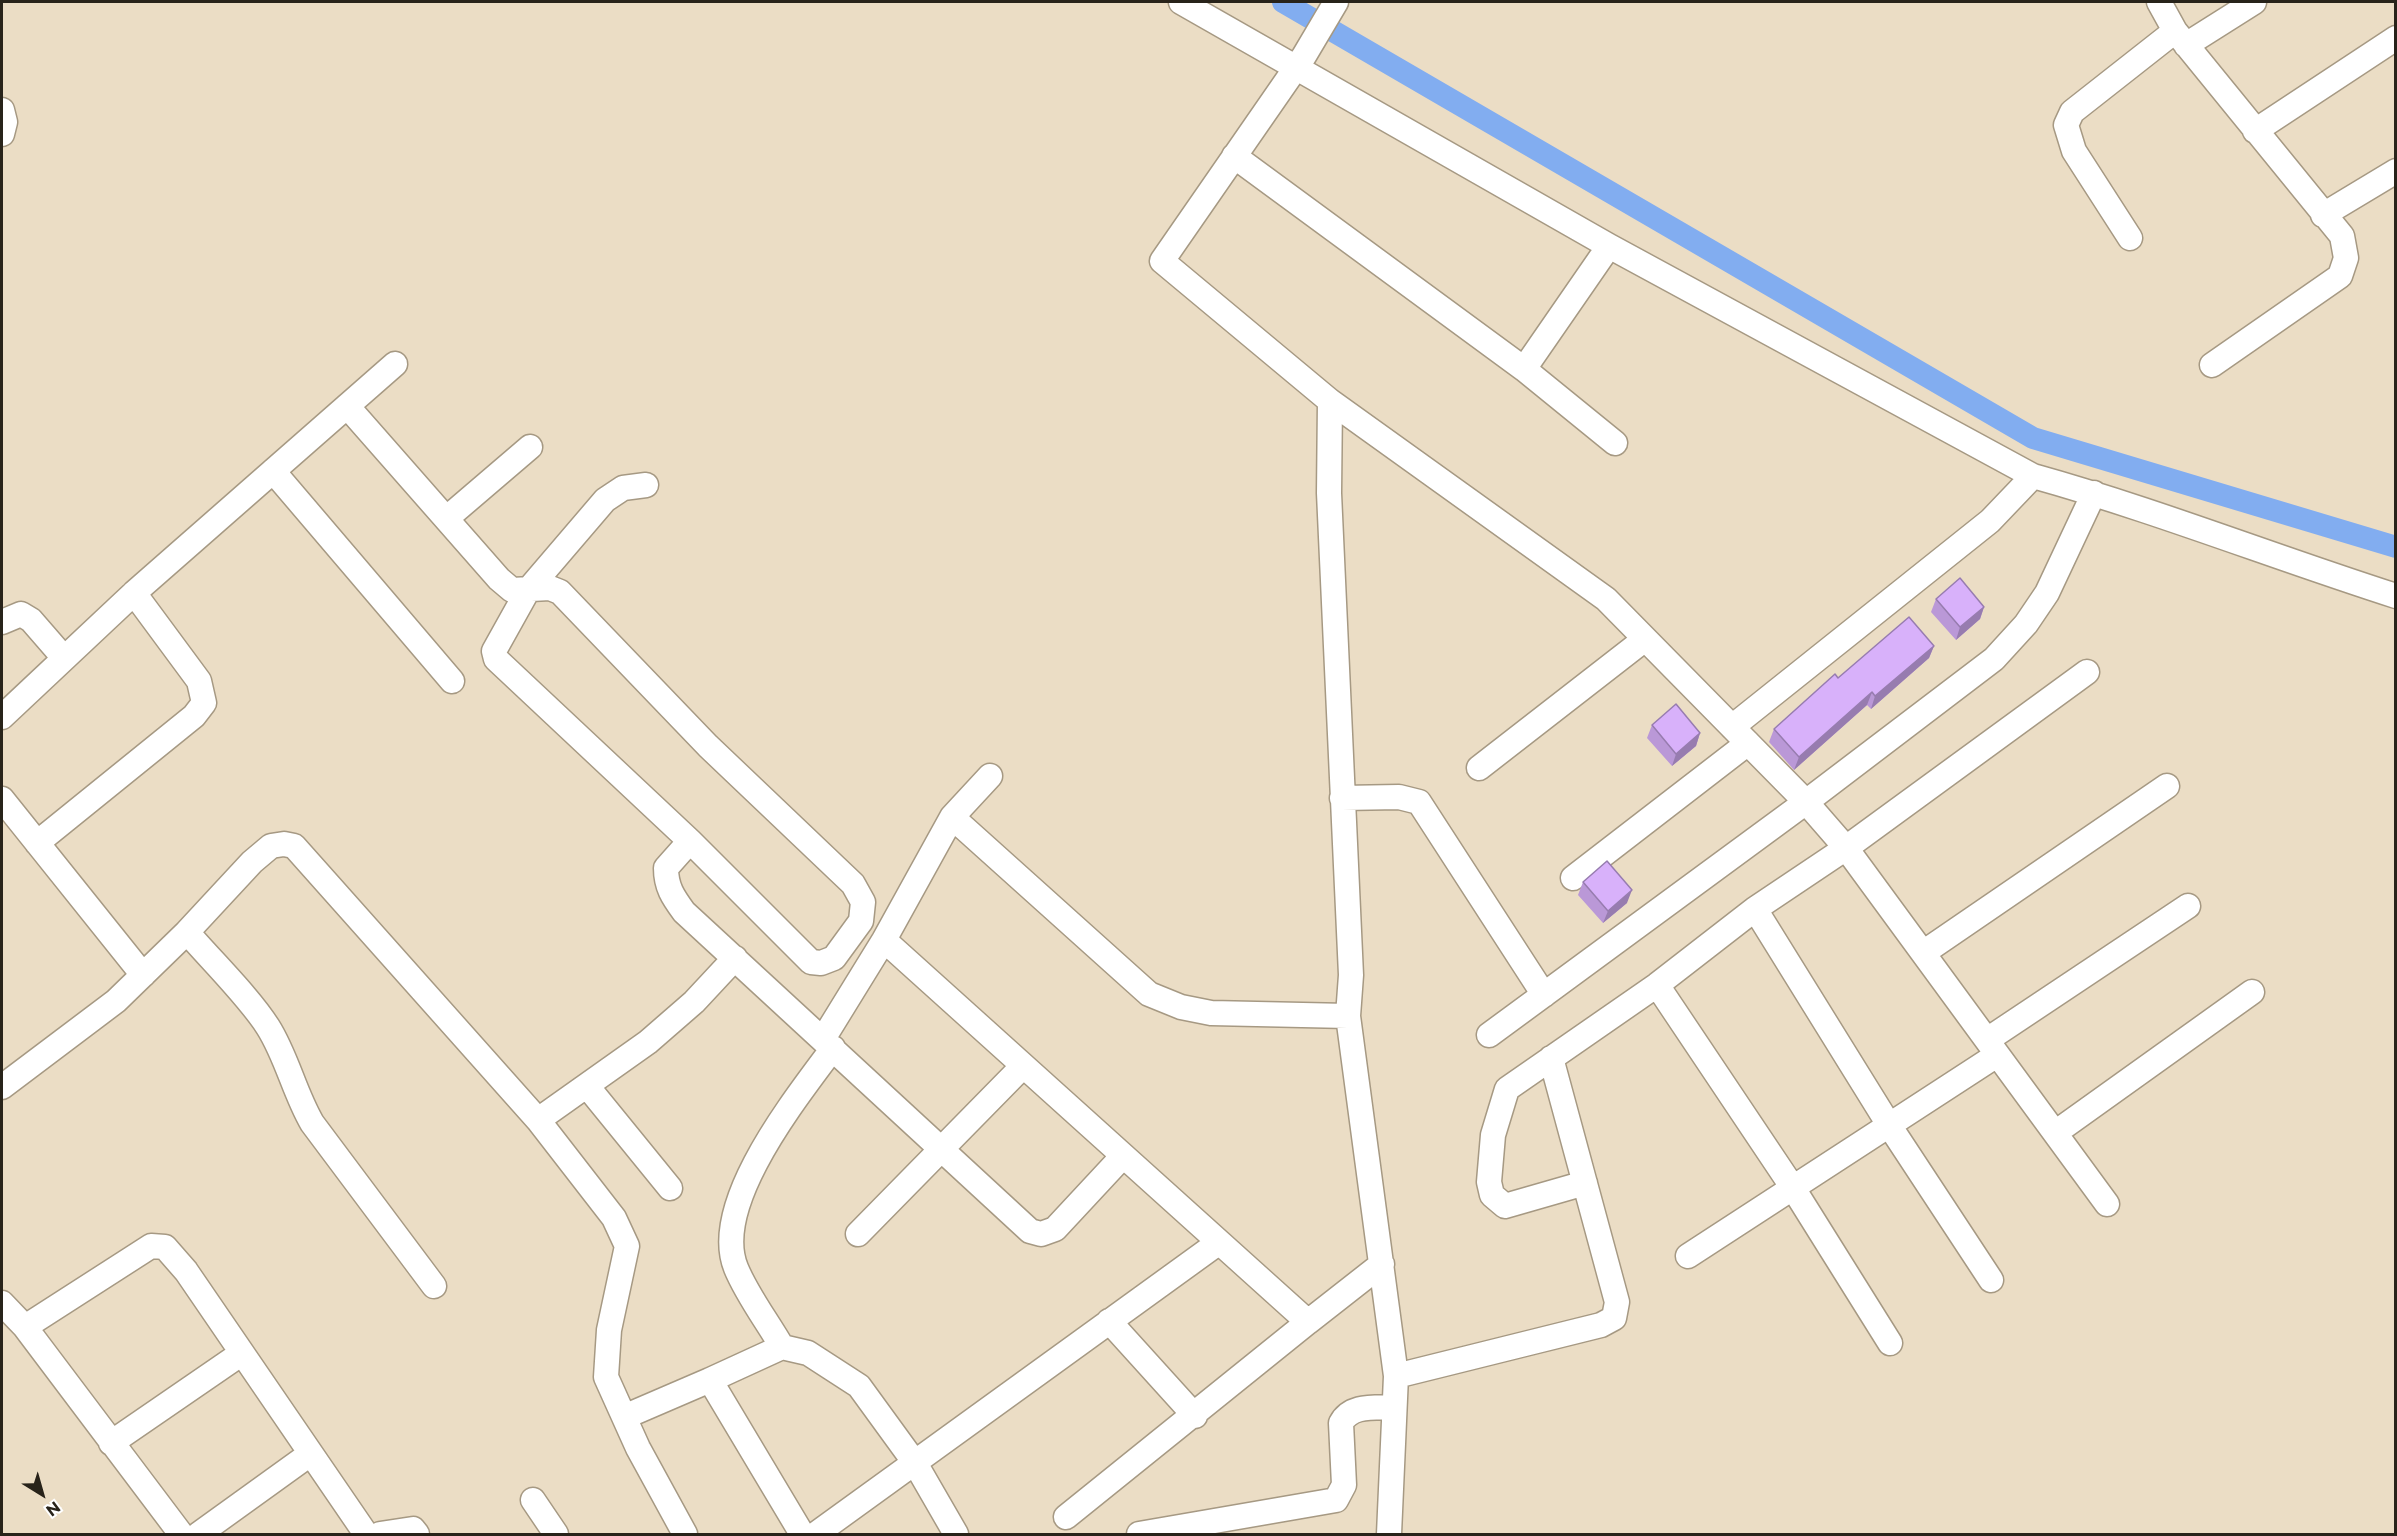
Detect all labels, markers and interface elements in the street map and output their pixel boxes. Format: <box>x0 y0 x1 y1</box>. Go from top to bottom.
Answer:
north arrow <box>12 1464 72 1524</box>
text: N <box>42 1497 64 1520</box>

